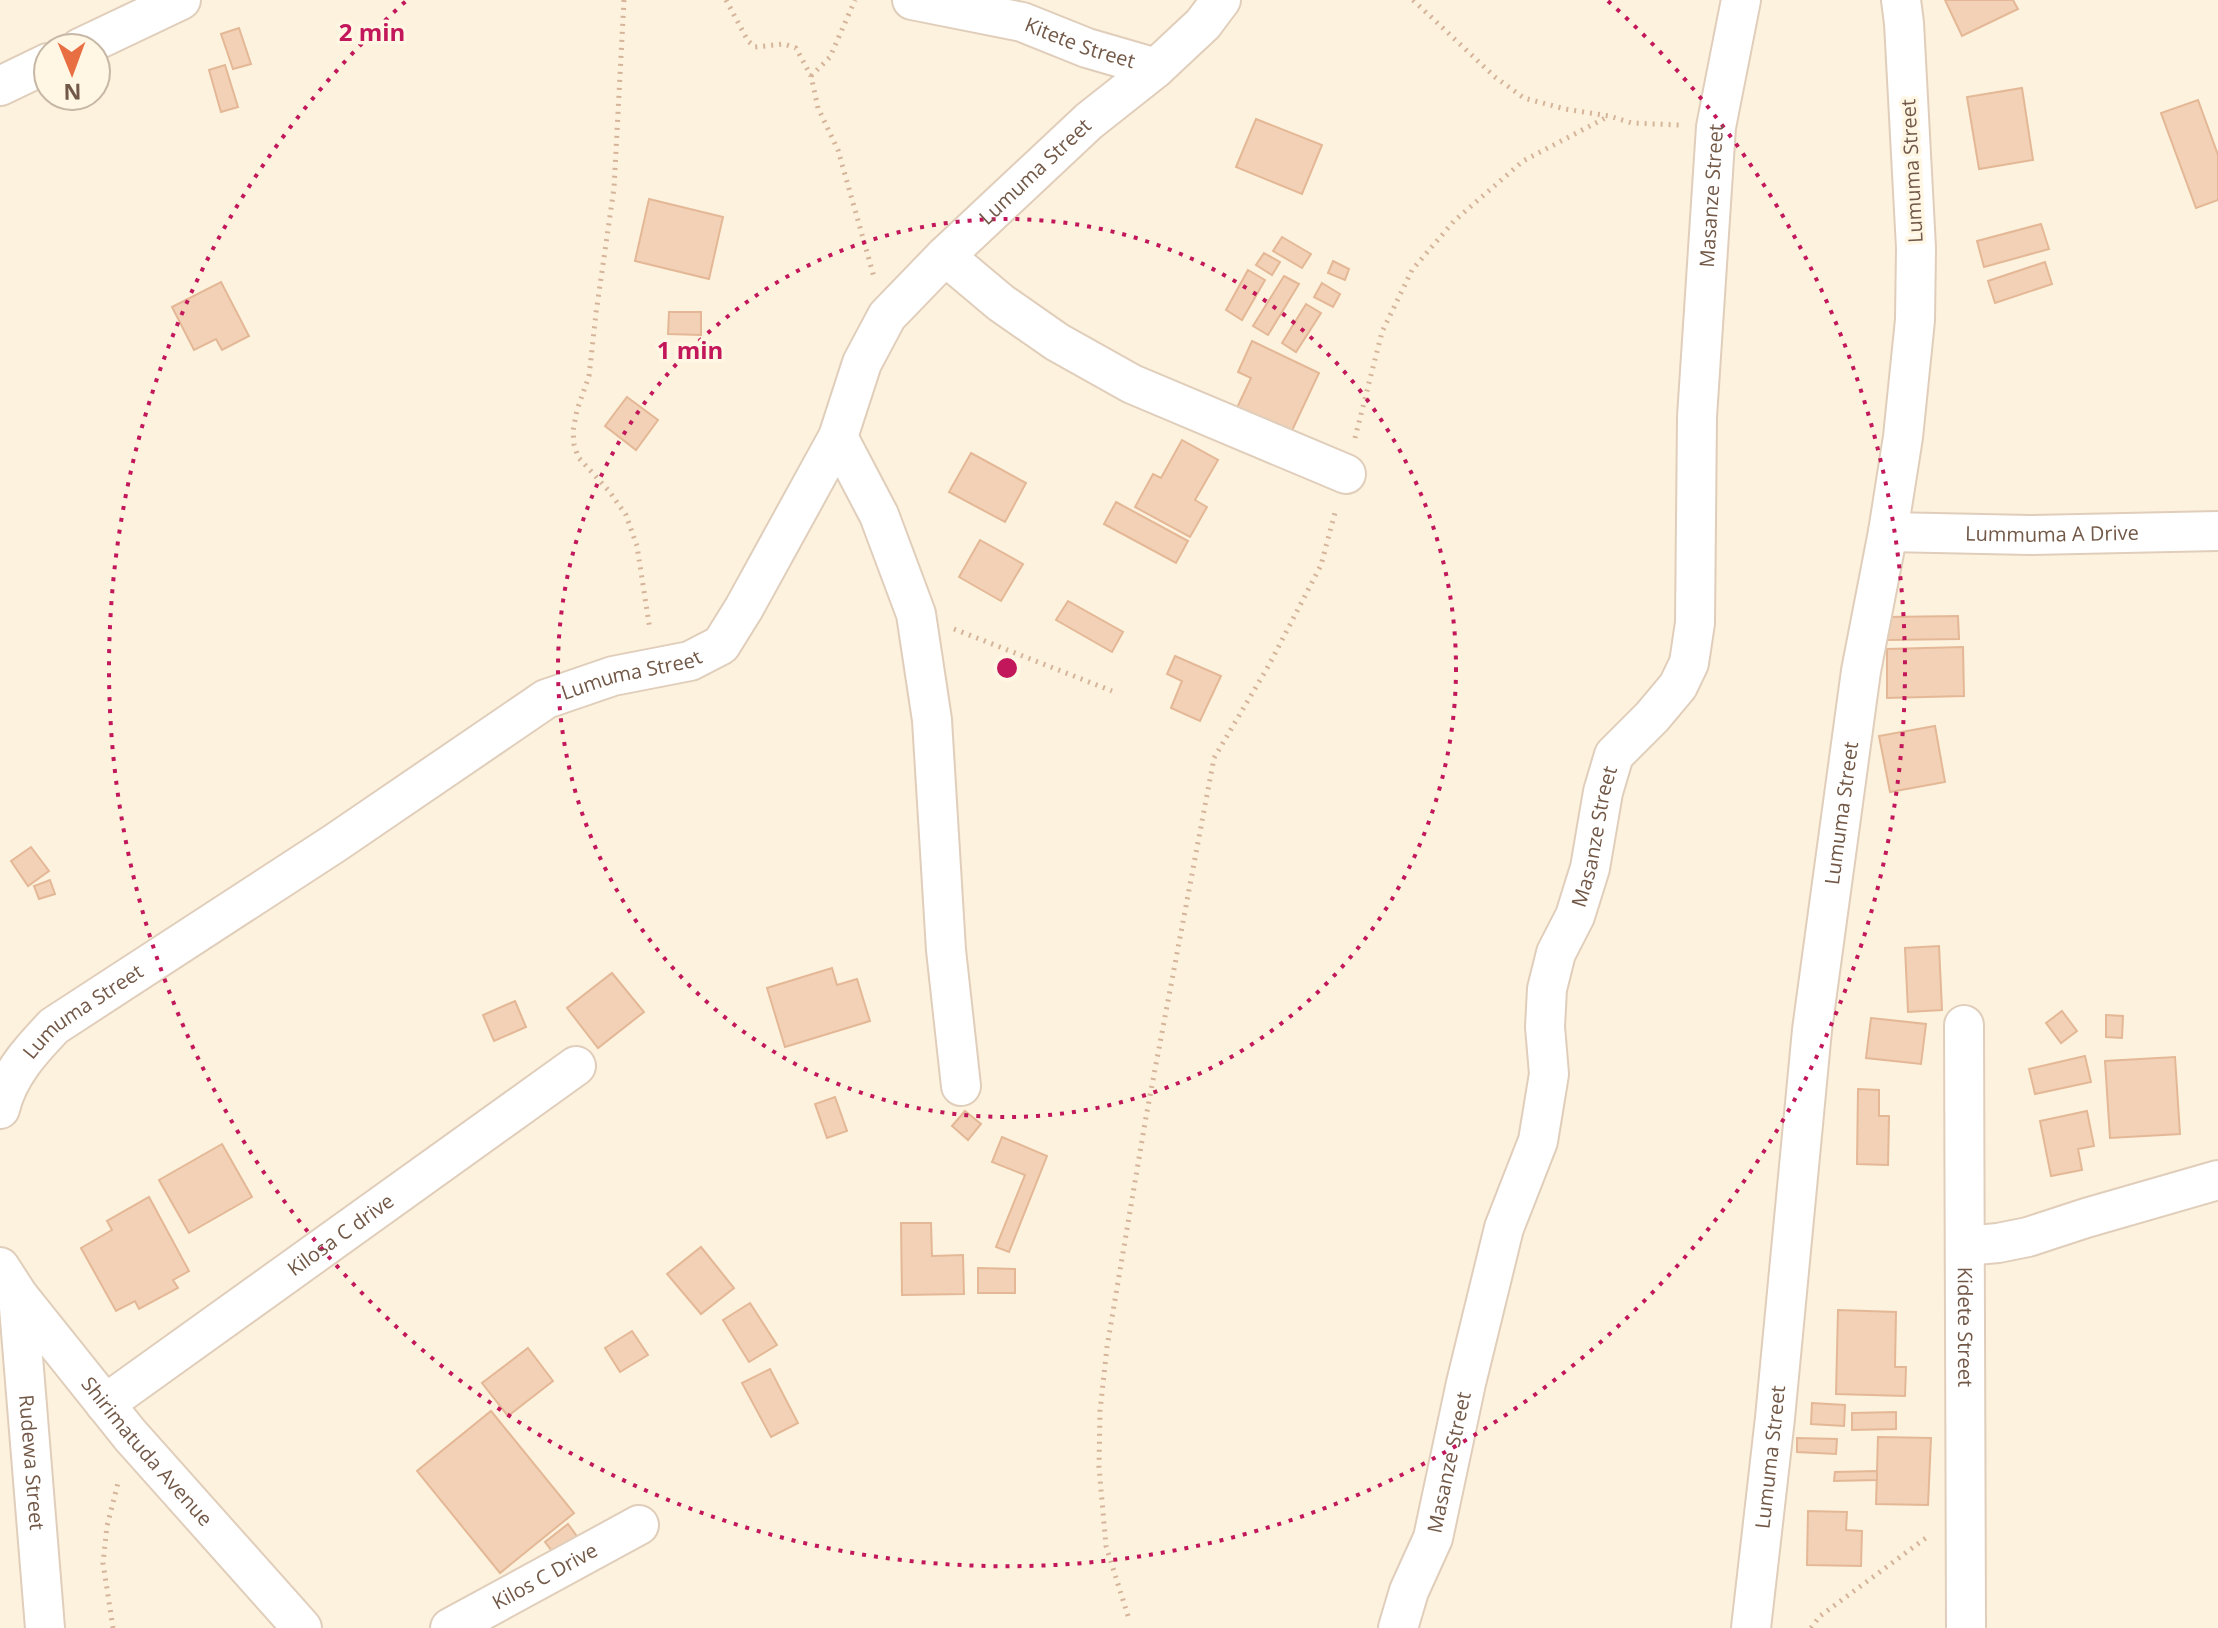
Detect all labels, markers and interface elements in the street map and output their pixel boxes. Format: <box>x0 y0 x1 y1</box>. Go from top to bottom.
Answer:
street label: Kitete Street <box>1021 11 1138 74</box>
text: 2 min <box>339 15 405 48</box>
north arrow <box>32 32 112 112</box>
text: N <box>63 78 82 108</box>
street label: Lumuma Street <box>1894 98 1929 244</box>
street label: Lumuma Street <box>973 112 1097 230</box>
street label: Masanze Street <box>1693 123 1729 268</box>
text: 1 min <box>657 333 723 366</box>
street label: Lummuma A Drive <box>1965 519 2139 548</box>
street label: Lumuma Street <box>557 643 706 706</box>
centre of rings <box>993 654 1021 682</box>
street label: Lumuma Street <box>1818 740 1864 886</box>
street label: Masanze Street <box>1565 763 1623 910</box>
street label: Lumuma Street <box>16 958 148 1064</box>
street label: Kilosa C drive <box>282 1187 399 1282</box>
street label: Kidete Street <box>1952 1267 1979 1387</box>
street label: Shirimatuda Avenue <box>76 1371 219 1532</box>
street label: Lumuma Street <box>1748 1384 1791 1530</box>
street label: Masanze Street <box>1420 1389 1477 1535</box>
street label: Rudewa Street <box>13 1394 51 1531</box>
street label: Kilos C Drive <box>487 1536 602 1615</box>

